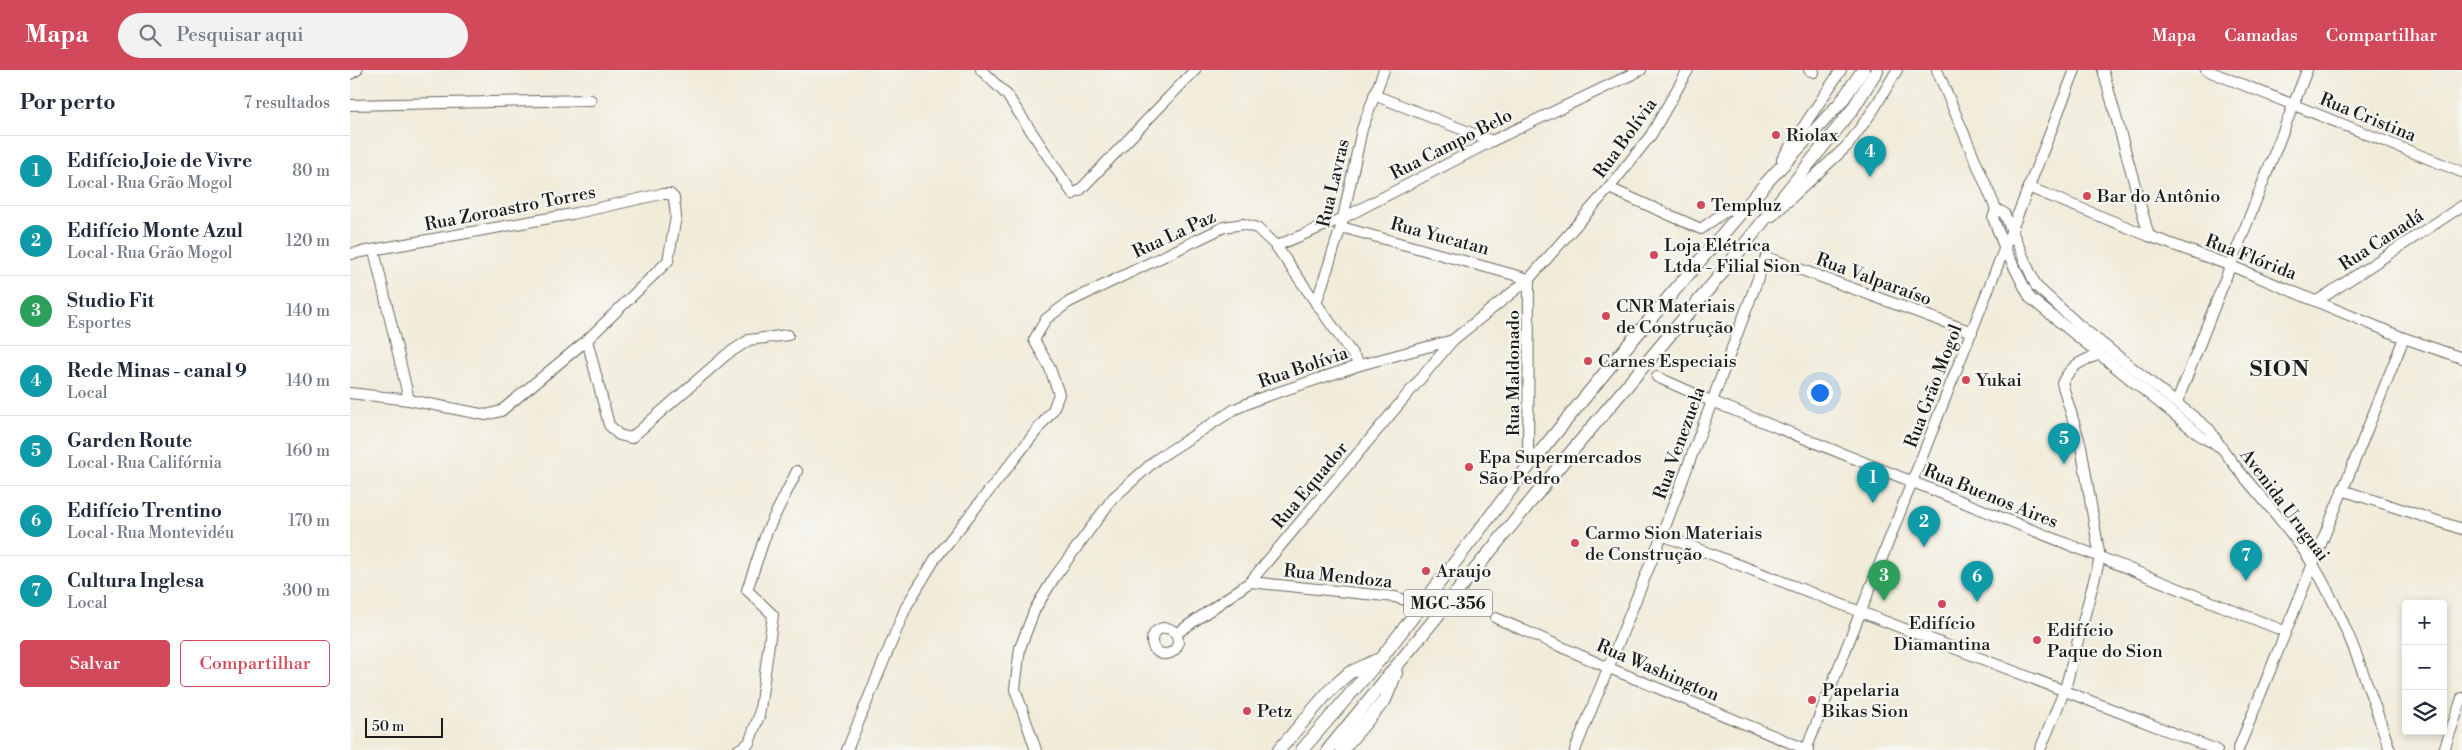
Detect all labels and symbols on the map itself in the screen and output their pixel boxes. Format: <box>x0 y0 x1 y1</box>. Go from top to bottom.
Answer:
street label: Rua Cristina <box>2316 88 2420 148</box>
street label: Rua Bolívia <box>1589 93 1663 183</box>
street label: Rua Campo Belo <box>1386 104 1516 185</box>
place label: Riolax <box>1786 124 1839 147</box>
marker: Riolax <box>1770 129 1782 141</box>
pin: 4 <box>1854 136 1886 177</box>
street label: Rua Lavras <box>1312 137 1355 230</box>
street label: Rua Zoroastro Torres <box>423 181 598 236</box>
place label: Bar do Antônio <box>2096 185 2220 208</box>
marker: Bar do Antônio <box>2081 190 2093 202</box>
place label: Templuz <box>1711 194 1781 217</box>
marker: Templuz <box>1695 199 1707 211</box>
street label: Rua Canadá <box>2335 204 2429 276</box>
street label: Rua La Paz <box>1129 205 1220 264</box>
street label: Rua Yucatan <box>1388 212 1492 261</box>
street label: Rua Flórida <box>2202 229 2301 286</box>
place label: Loja Elétrica Ltda - Filial Sion <box>1664 234 1801 278</box>
street label: Rua Valparaíso <box>1813 248 1935 311</box>
marker: Loja Elétrica Ltda - Filial Sion <box>1648 249 1660 261</box>
place label: CNR Materiais de Construção <box>1616 295 1735 339</box>
street label: Rua Maldonado <box>1502 310 1525 436</box>
marker: CNR Materiais de Construção <box>1600 310 1612 322</box>
street label: Rua Grão Mogol <box>1899 321 1968 451</box>
street label: Rua Bolívia <box>1255 341 1352 394</box>
place label: Carnes Especiais <box>1598 350 1737 373</box>
marker: Carnes Especiais <box>1582 355 1594 367</box>
district label: SION <box>2250 356 2310 383</box>
place label: Yukai <box>1975 369 2022 392</box>
marker: Yukai <box>1960 374 1972 386</box>
your location <box>1807 380 1833 406</box>
street label: Rua Venezuela <box>1648 383 1711 503</box>
pin: 5 <box>2048 423 2080 464</box>
street label: Rua Equador <box>1267 437 1354 534</box>
street label: Avenida Uruguai <box>2234 444 2334 566</box>
place label: Epa Supermercados São Pedro <box>1479 446 1642 490</box>
street label: Rua Buenos Aires <box>1920 459 2061 534</box>
marker: Epa Supermercados São Pedro <box>1463 461 1475 473</box>
pin: 1 <box>1857 462 1889 503</box>
pin: 2 <box>1908 506 1940 547</box>
place label: Carmo Sion Materiais de Construção <box>1585 522 1762 566</box>
marker: Carmo Sion Materiais de Construção <box>1569 537 1581 549</box>
pin: 7 <box>2230 540 2262 581</box>
street label: Rua Mendoza <box>1282 559 1394 594</box>
place label: Araujo <box>1435 560 1491 583</box>
pin: 3 <box>1868 560 1900 601</box>
pin: 6 <box>1961 561 1993 602</box>
marker: Araujo <box>1420 565 1432 577</box>
road number: MGC-356 <box>1404 590 1492 616</box>
marker: Edifício Diamantina <box>1936 598 1948 610</box>
place label: Edifício Diamantina <box>1894 612 1991 656</box>
place label: Edifício Paque do Sion <box>2047 619 2163 663</box>
street label: Rua Washington <box>1593 634 1723 707</box>
marker: Edifício Paque do Sion <box>2031 634 2043 646</box>
place label: Papelaria Bikas Sion <box>1821 679 1909 723</box>
marker: Papelaria Bikas Sion <box>1806 694 1818 706</box>
place label: Petz <box>1257 700 1292 723</box>
marker: Petz <box>1241 705 1253 717</box>
scale bar <box>365 715 442 738</box>

